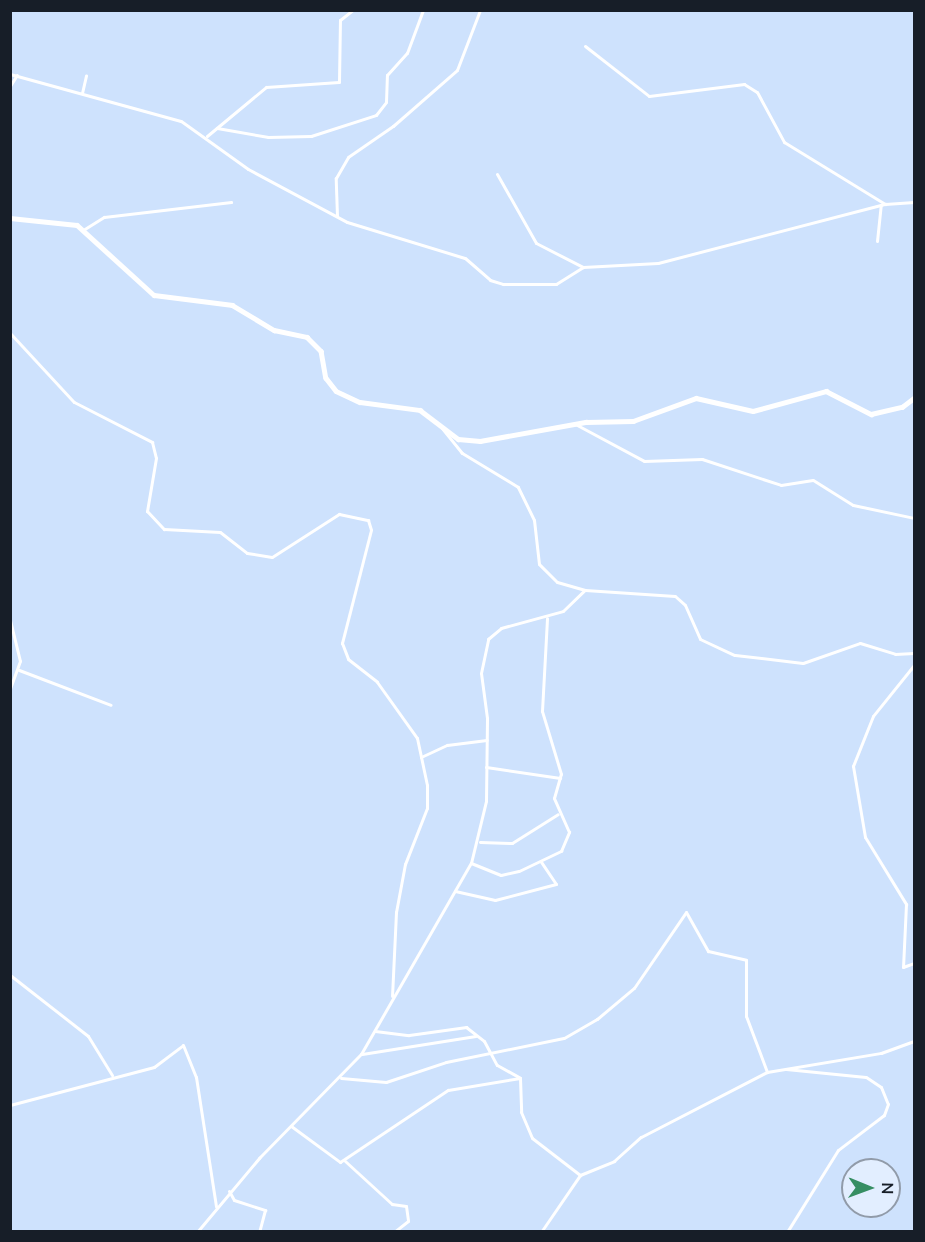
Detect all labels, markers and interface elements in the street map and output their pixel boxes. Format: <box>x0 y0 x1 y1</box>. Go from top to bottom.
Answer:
north arrow <box>841 1158 901 1218</box>
text: N <box>876 1182 898 1194</box>

